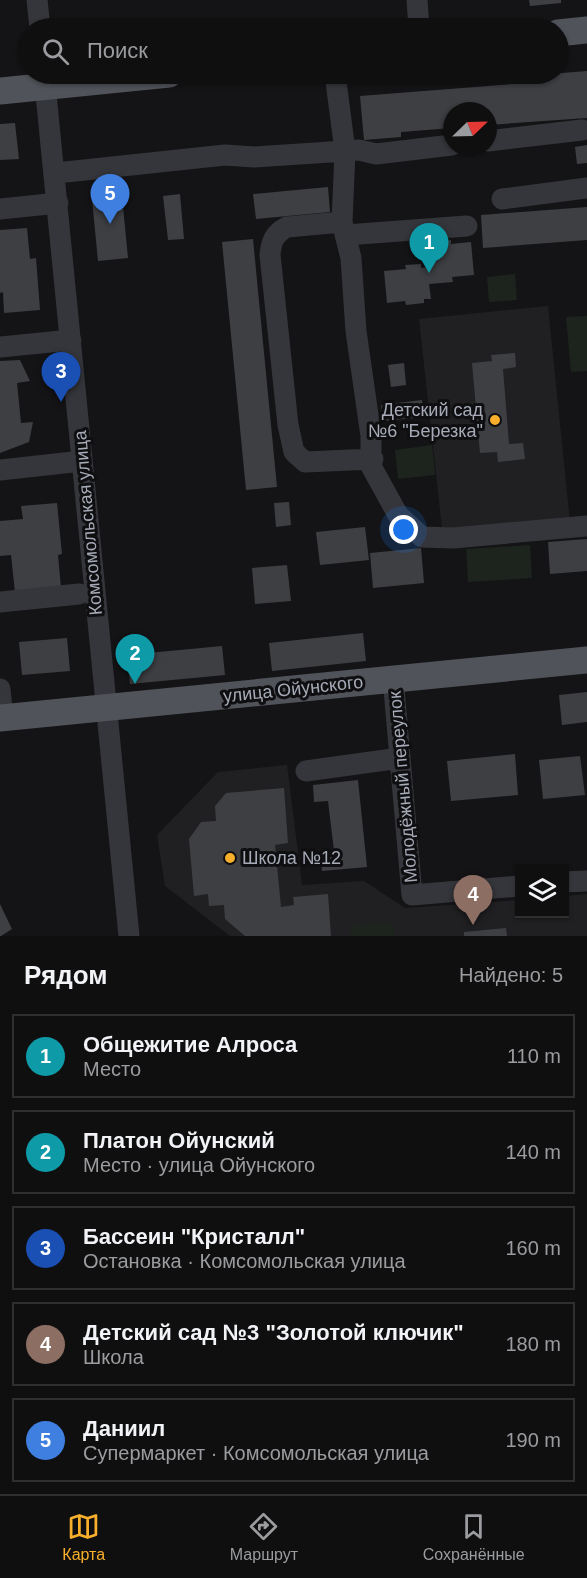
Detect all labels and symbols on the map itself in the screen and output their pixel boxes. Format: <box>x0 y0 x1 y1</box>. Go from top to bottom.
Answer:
north arrow <box>443 102 497 156</box>
pin: 5 <box>90 174 130 224</box>
pin: 1 <box>410 224 448 273</box>
pin: 3 <box>42 352 80 402</box>
place label: Детский сад №6 "Березка" <box>368 400 483 441</box>
marker: Детский сад №6 "Березка" <box>488 413 502 427</box>
street label: Комсомольская улица <box>70 429 106 616</box>
your location <box>389 515 418 544</box>
pin: 2 <box>116 634 154 684</box>
street label: улица Ойунского <box>222 672 364 706</box>
street label: Молодёжный переулок <box>385 690 421 884</box>
place label: Школа №12 <box>242 848 341 868</box>
marker: Школа №12 <box>223 851 237 865</box>
pin: 4 <box>454 876 492 925</box>

